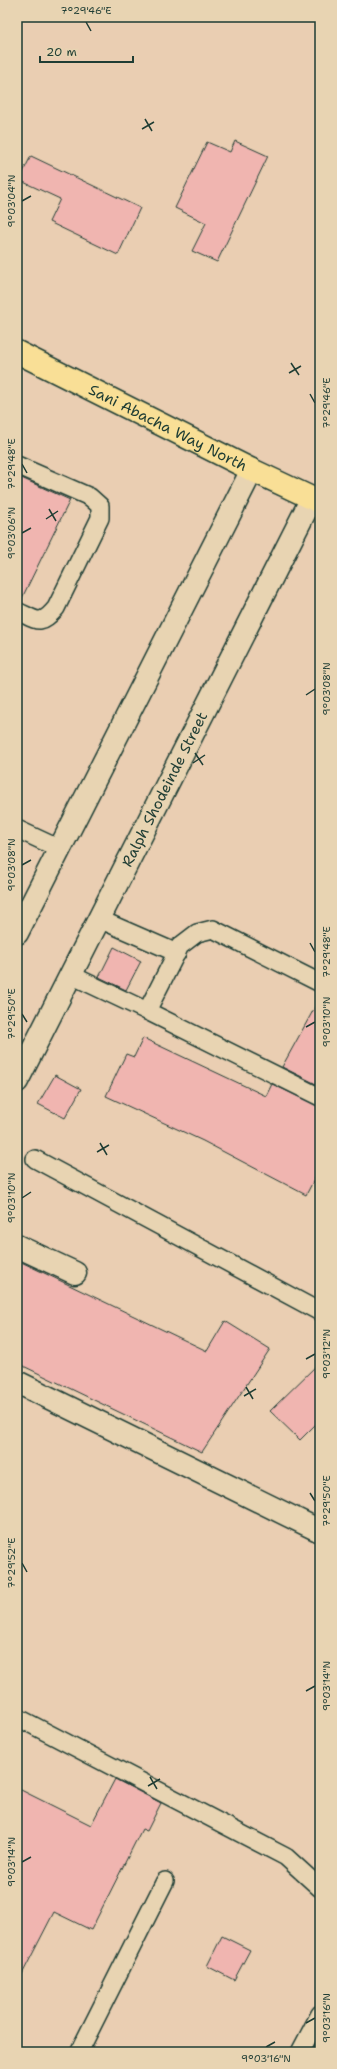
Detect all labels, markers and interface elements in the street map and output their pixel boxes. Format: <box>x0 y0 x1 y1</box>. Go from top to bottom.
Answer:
text: 7°29'46"E <box>60 4 112 17</box>
scale bar <box>40 38 133 64</box>
text: 20 m <box>46 44 77 60</box>
text: 9°03'04"N <box>5 175 18 227</box>
text: 7°29'46"E <box>320 377 333 429</box>
street label: Sani Abacha Way North <box>85 380 251 476</box>
text: 7°29'48"E <box>5 438 18 490</box>
text: 9°03'06"N <box>5 507 18 559</box>
text: 9°03'08"N <box>320 662 333 716</box>
street label: Ralph Shodeinde Street <box>117 708 212 870</box>
text: 9°03'08"N <box>5 838 18 892</box>
text: 7°29'48"E <box>320 926 333 978</box>
text: 7°29'50"E <box>5 988 18 1040</box>
text: 9°03'10"N <box>320 997 333 1047</box>
text: 9°03'10"N <box>5 1173 18 1223</box>
text: 9°03'12"N <box>320 1329 333 1379</box>
text: 7°29'50"E <box>320 1475 333 1527</box>
text: 7°29'52"E <box>5 1538 18 1588</box>
text: 9°03'14"N <box>320 1661 333 1711</box>
text: 9°03'14"N <box>5 1837 18 1887</box>
text: 9°03'16"N <box>320 1993 333 2043</box>
text: 9°03'16"N <box>241 2052 291 2065</box>

